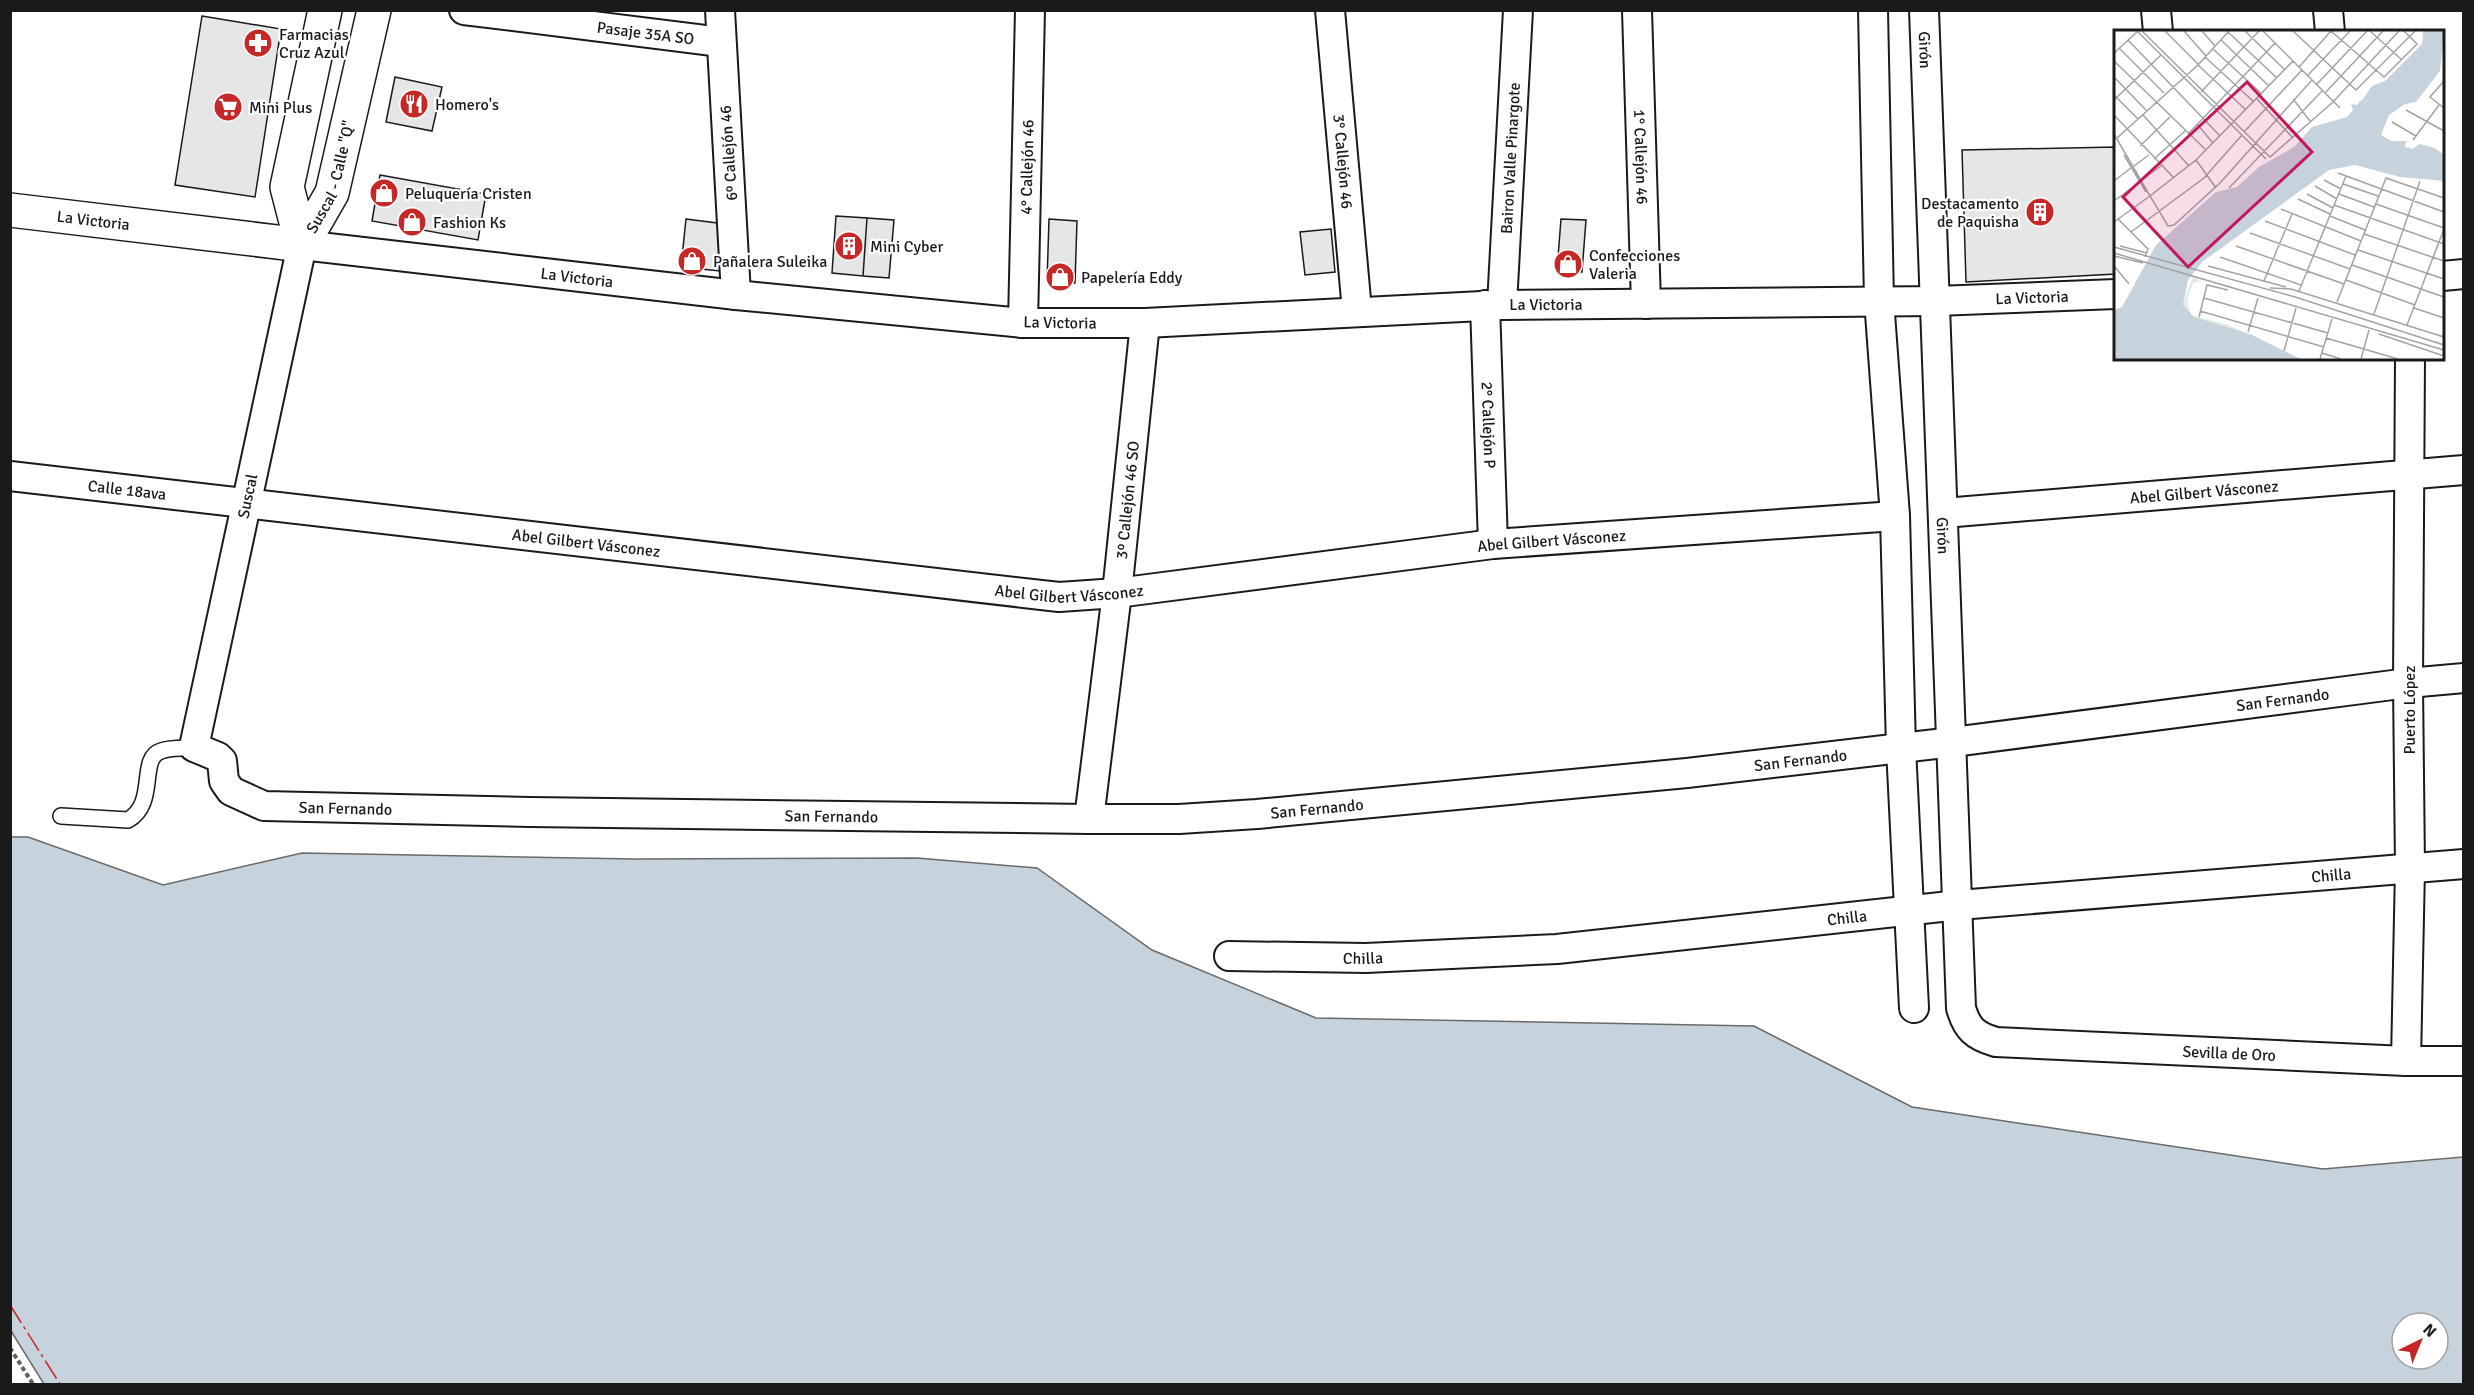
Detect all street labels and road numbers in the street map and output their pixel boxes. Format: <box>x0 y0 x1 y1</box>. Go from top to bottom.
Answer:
street label: Pasaje 35A SO <box>596 18 695 50</box>
street label: Girón <box>1914 31 1935 69</box>
street label: Bairon Valle Pinargote <box>1497 82 1525 235</box>
street label: 6º Callejón 46 <box>716 104 742 201</box>
street label: 1° Callejón 46 <box>1629 109 1652 205</box>
street label: 3° Callejón 46 <box>1328 113 1357 210</box>
street label: Suscal - Calle "Q" <box>302 119 359 237</box>
street label: 4° Callejón 46 <box>1016 119 1039 215</box>
street label: La Victoria <box>56 207 131 235</box>
street label: La Victoria <box>539 264 614 292</box>
street label: La Victoria <box>1995 287 2069 309</box>
street label: La Victoria <box>1509 295 1583 315</box>
street label: La Victoria <box>1023 312 1097 334</box>
street label: 2° Callejón P <box>1477 381 1499 469</box>
street label: 3º Callejón 46 SO <box>1112 440 1144 560</box>
street label: Suscal <box>234 472 262 520</box>
street label: Calle 18ava <box>87 476 167 505</box>
street label: Abel Gilbert Vásconez <box>2129 476 2279 509</box>
street label: Girón <box>1932 517 1953 555</box>
street label: Abel Gilbert Vásconez <box>511 525 661 562</box>
street label: Abel Gilbert Vásconez <box>1476 526 1627 557</box>
street label: Abel Gilbert Vásconez <box>994 581 1145 608</box>
street label: Puerto López <box>2400 666 2420 755</box>
street label: San Fernando <box>2235 684 2330 716</box>
street label: San Fernando <box>1753 745 1848 776</box>
street label: San Fernando <box>1270 795 1364 824</box>
street label: San Fernando <box>298 798 392 820</box>
street label: San Fernando <box>784 806 878 827</box>
street label: Chilla <box>2310 864 2352 887</box>
street label: Chilla <box>1826 906 1868 930</box>
street label: Chilla <box>1343 948 1384 969</box>
street label: Sevilla de Oro <box>2182 1042 2276 1066</box>

